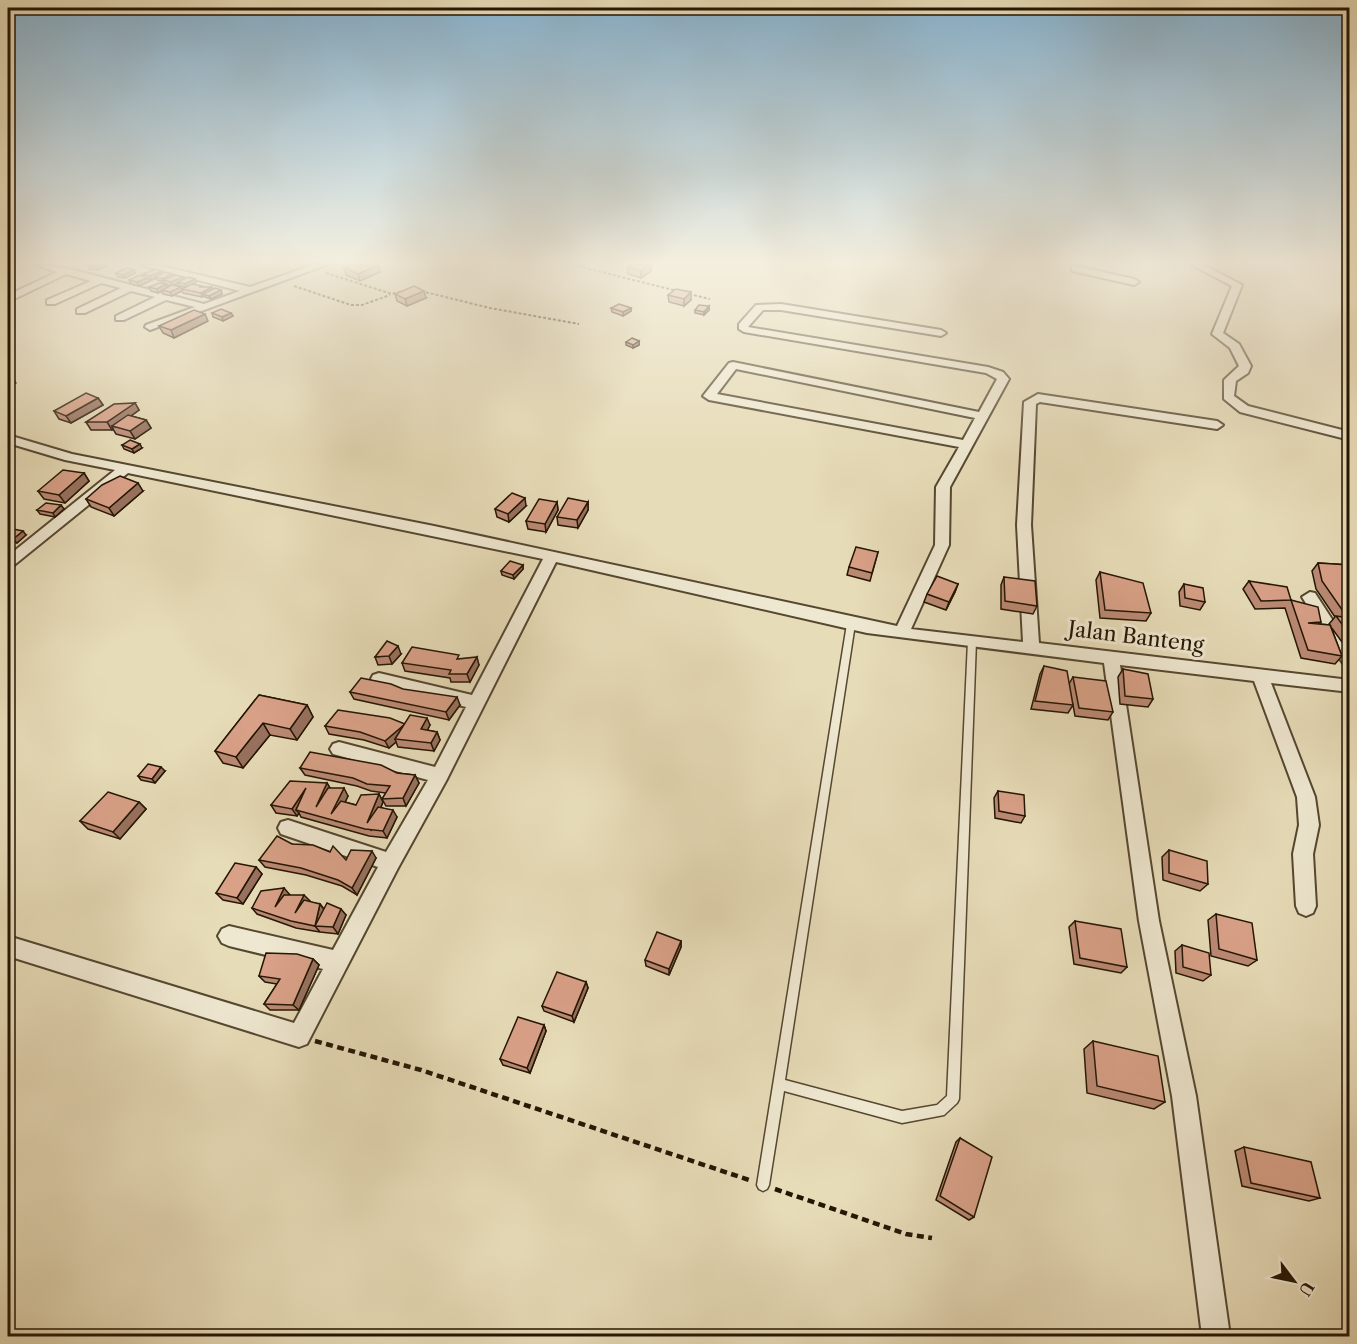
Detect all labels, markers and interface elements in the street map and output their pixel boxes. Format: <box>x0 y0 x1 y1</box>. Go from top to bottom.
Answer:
street label: Jalan Banteng <box>1064 615 1206 657</box>
north arrow <box>1264 1251 1324 1311</box>
text: U <box>1295 1278 1319 1300</box>

